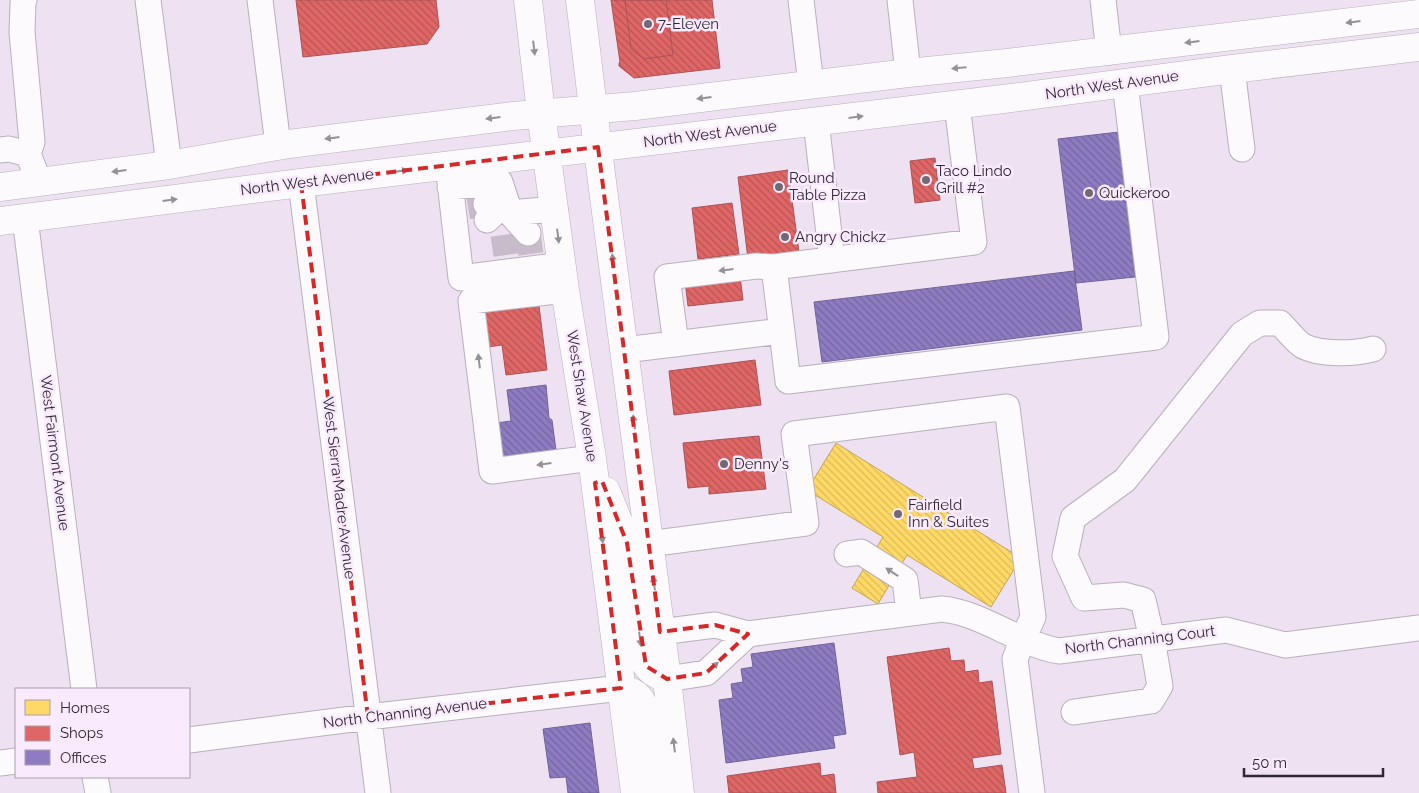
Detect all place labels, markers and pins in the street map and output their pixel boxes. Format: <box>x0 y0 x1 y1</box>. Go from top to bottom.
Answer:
place label: 7-Eleven <box>658 15 719 33</box>
marker: 7-Eleven <box>642 18 654 30</box>
place label: Taco Lindo Grill #2 <box>936 162 1012 197</box>
place label: Round Table Pizza <box>789 169 866 204</box>
marker: Taco Lindo Grill #2 <box>920 174 932 186</box>
marker: Round Table Pizza <box>773 181 785 193</box>
place label: Quickeroo <box>1099 184 1170 202</box>
marker: Quickeroo <box>1083 187 1095 199</box>
place label: Angry Chickz <box>795 228 886 246</box>
marker: Angry Chickz <box>779 231 791 243</box>
place label: Denny's <box>734 455 789 473</box>
marker: Denny's <box>718 458 730 470</box>
place label: Fairfield Inn & Suites <box>908 496 989 531</box>
marker: Fairfield Inn & Suites <box>892 508 904 520</box>

